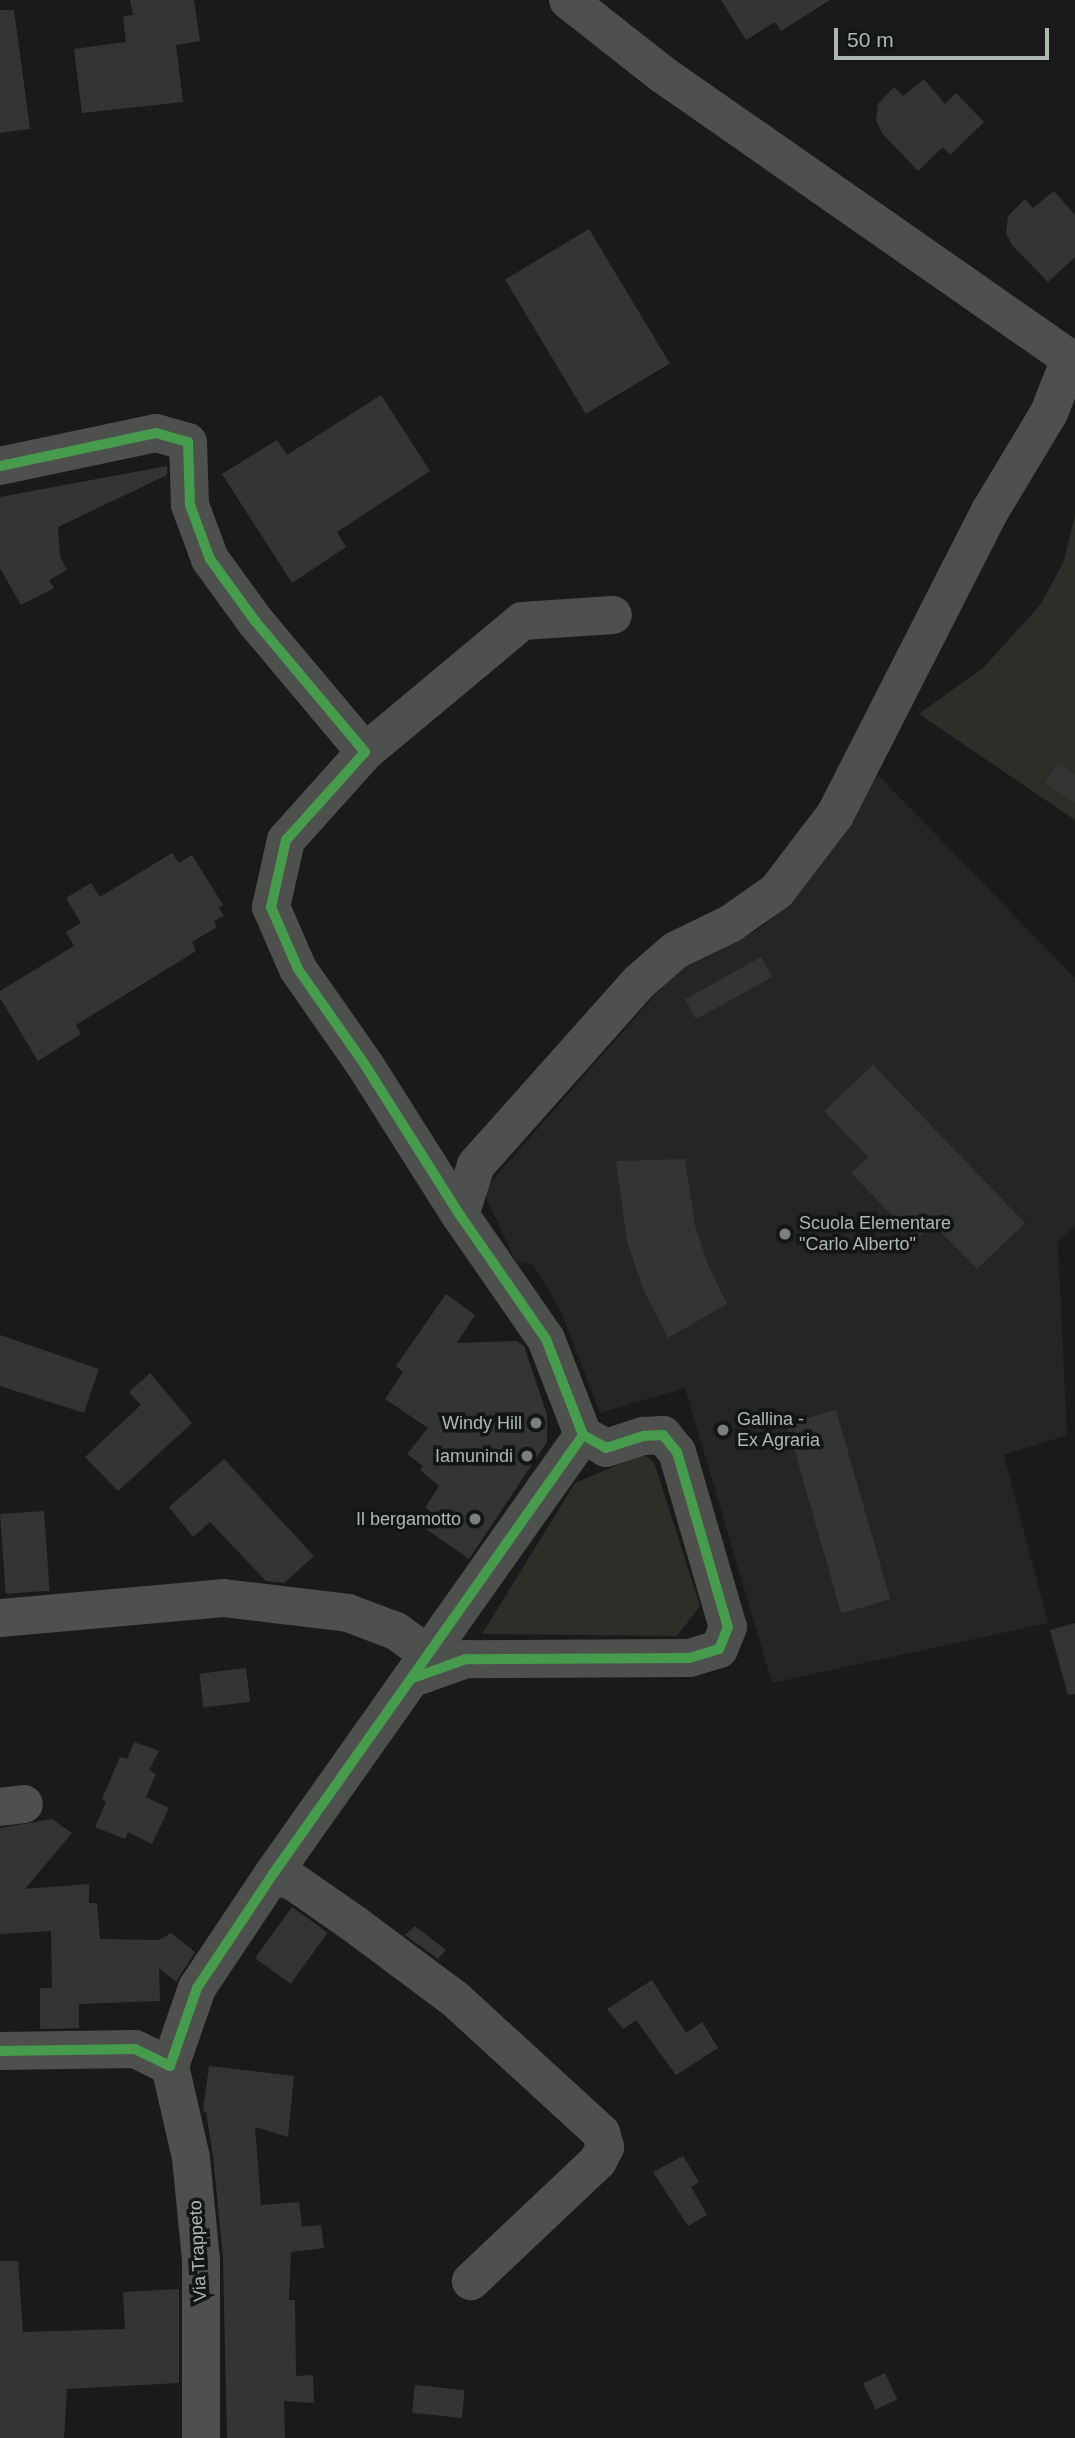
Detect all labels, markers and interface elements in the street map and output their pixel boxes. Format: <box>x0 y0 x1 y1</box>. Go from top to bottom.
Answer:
scale bar <box>837 14 1052 58</box>
text: 50 m <box>847 28 894 51</box>
place label: Scuola Elementare "Carlo Alberto" <box>799 1213 951 1256</box>
marker: Scuola Elementare "Carlo Alberto" <box>777 1226 793 1242</box>
place label: Gallina - Ex Agraria <box>737 1409 821 1452</box>
place label: Windy Hill <box>442 1412 522 1434</box>
marker: Windy Hill <box>528 1415 544 1431</box>
marker: Gallina - Ex Agraria <box>715 1422 731 1438</box>
place label: Iamunindi <box>435 1445 513 1467</box>
marker: Iamunindi <box>519 1448 535 1464</box>
place label: Il bergamotto <box>356 1508 461 1530</box>
marker: Il bergamotto <box>467 1511 483 1527</box>
street label: Via Trappeto <box>185 2199 211 2303</box>

